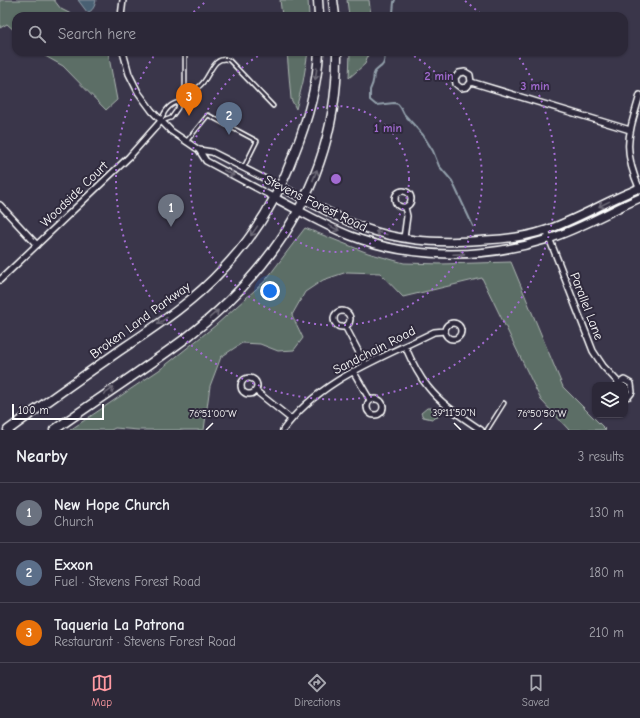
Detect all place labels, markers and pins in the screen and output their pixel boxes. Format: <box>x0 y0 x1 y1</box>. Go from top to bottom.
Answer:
pin: 3 <box>176 83 202 116</box>
pin: 2 <box>216 102 242 135</box>
centre of rings <box>329 172 343 186</box>
pin: 1 <box>158 194 184 227</box>

